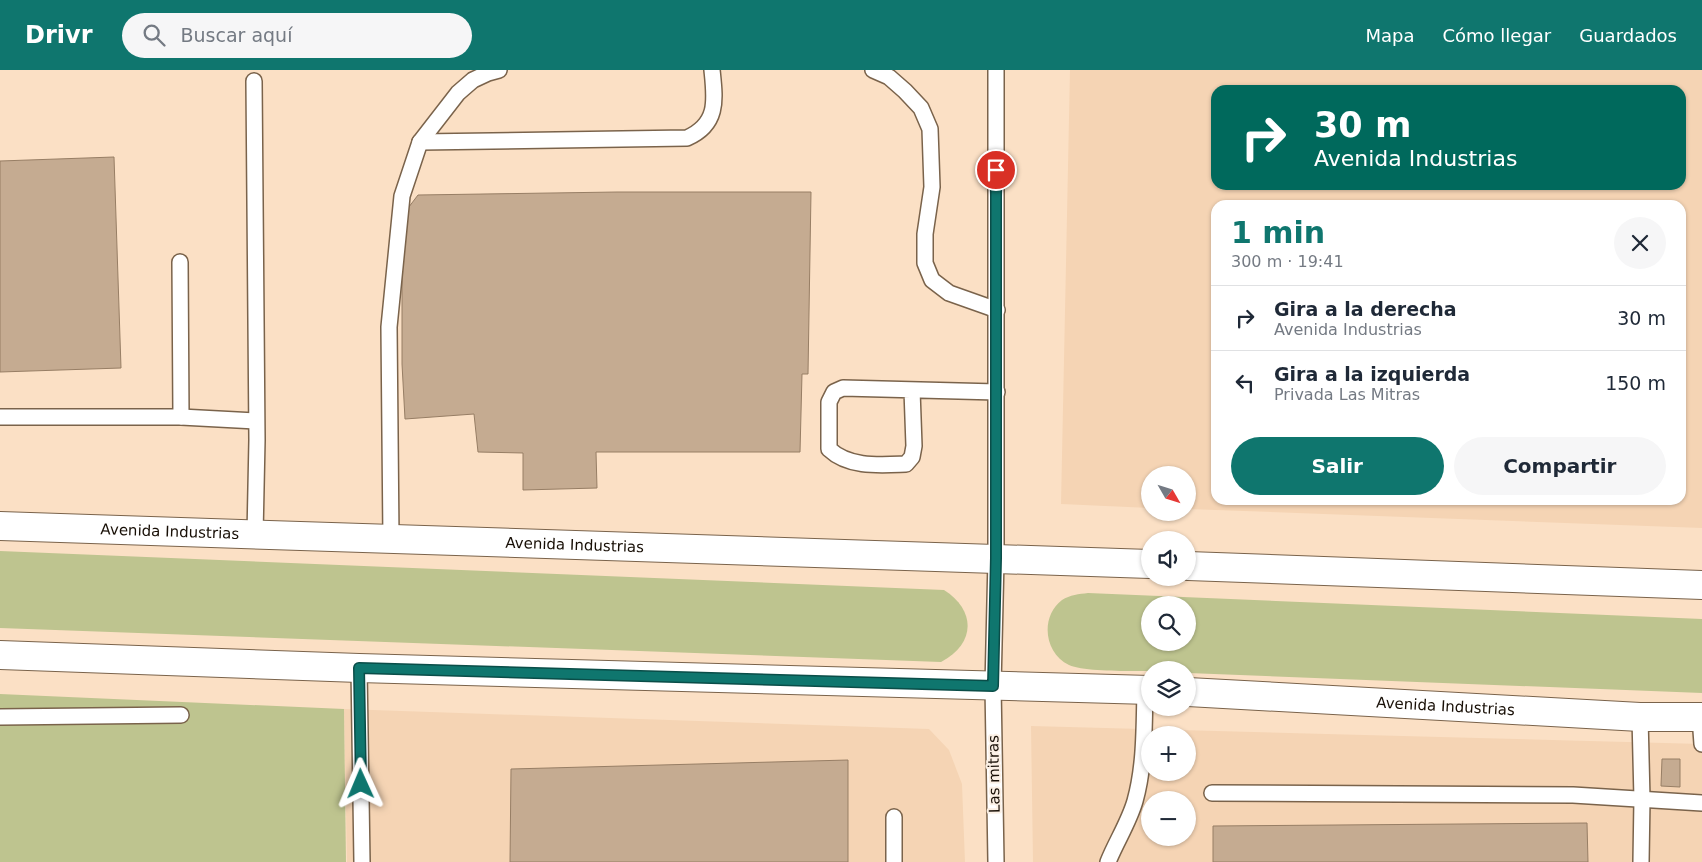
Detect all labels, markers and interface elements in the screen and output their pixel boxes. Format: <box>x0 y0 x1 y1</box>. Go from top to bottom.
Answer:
search box <box>122 13 472 58</box>
text: Drivr <box>25 21 92 49</box>
icon: search <box>140 21 168 49</box>
text: Buscar aquí <box>180 24 292 46</box>
text: Mapa <box>1365 25 1414 46</box>
text: Cómo llegar <box>1442 25 1551 46</box>
text: Guardados <box>1579 25 1677 46</box>
icon: right <box>1231 105 1296 170</box>
text: 30 m <box>1314 105 1411 145</box>
text: Avenida Industrias <box>1314 146 1517 171</box>
pin <box>975 149 1017 191</box>
icon: arrive <box>982 156 1010 184</box>
text: 1 min <box>1231 215 1325 250</box>
button: close <box>1614 217 1666 269</box>
text: 300 m · 19:41 <box>1231 252 1344 271</box>
text: Gira a la derecha <box>1274 298 1457 320</box>
icon: right <box>1231 304 1259 332</box>
text: 30 m <box>1617 307 1666 329</box>
text: Avenida Industrias <box>1274 320 1422 339</box>
text: Gira a la izquierda <box>1274 363 1470 385</box>
icon: left <box>1231 369 1259 397</box>
text: 150 m <box>1605 372 1666 394</box>
text: Privada Las Mitras <box>1274 385 1420 404</box>
button: Salir <box>1231 437 1444 495</box>
button: Compartir <box>1454 437 1666 495</box>
north arrow <box>1141 466 1196 521</box>
map controls <box>1141 466 1196 846</box>
street label: Avenida Industrias <box>100 520 240 543</box>
button: sound <box>1141 531 1196 586</box>
street label: Avenida Industrias <box>505 534 645 556</box>
button: search <box>1141 596 1196 651</box>
button: layers <box>1141 661 1196 716</box>
street label: Avenida Industrias <box>1376 693 1516 719</box>
button: + <box>1141 726 1196 781</box>
street label: Las mitras <box>984 735 1004 813</box>
position arrow <box>334 757 386 809</box>
button: − <box>1141 791 1196 846</box>

